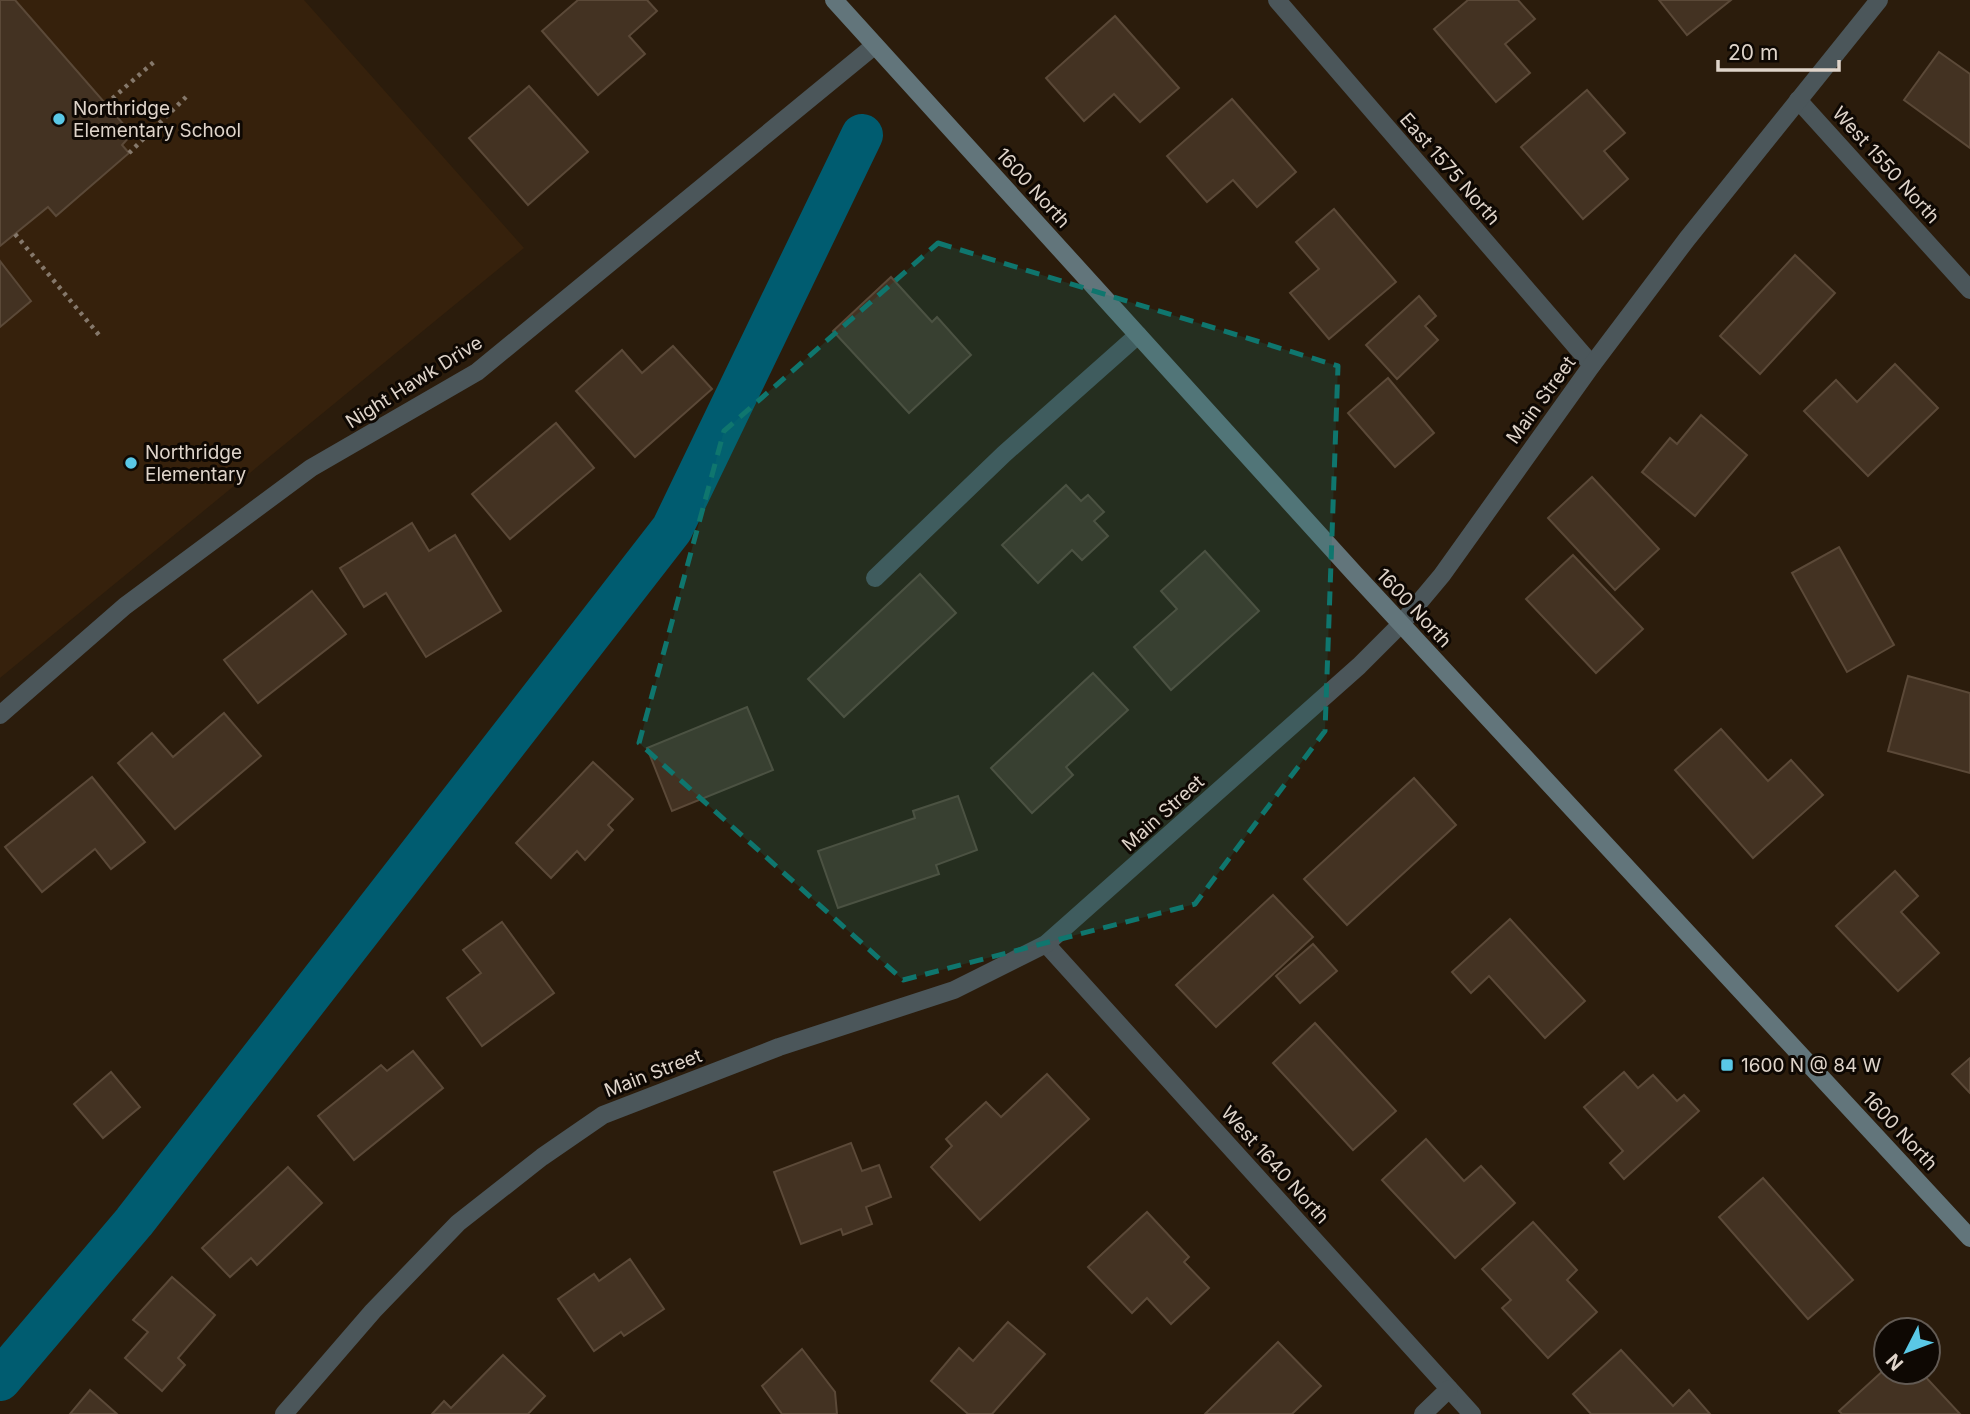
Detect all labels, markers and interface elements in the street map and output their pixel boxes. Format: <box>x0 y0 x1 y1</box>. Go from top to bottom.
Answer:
scale bar <box>1718 28 1839 72</box>
text: 20 m <box>1728 40 1778 65</box>
place label: Northridge Elementary School <box>73 97 241 142</box>
street label: West 1550 North <box>1828 102 1944 228</box>
street label: East 1575 North <box>1395 108 1505 230</box>
marker: Northridge Elementary School <box>51 111 67 127</box>
street label: 1600 North <box>991 143 1075 233</box>
street label: Night Hawk Drive <box>341 331 487 433</box>
street label: Main Street <box>1502 352 1580 448</box>
place label: Northridge Elementary <box>145 441 246 486</box>
marker: Northridge Elementary <box>123 455 139 471</box>
street label: 1600 North <box>1372 564 1456 652</box>
street label: Main Street <box>1117 770 1209 856</box>
street label: Main Street <box>601 1044 705 1102</box>
place label: 1600 N @ 84 W <box>1741 1054 1882 1077</box>
marker: 1600 N @ 84 W <box>1719 1057 1735 1073</box>
street label: 1600 North <box>1858 1087 1942 1175</box>
street label: West 1640 North <box>1216 1102 1334 1228</box>
north arrow <box>1872 1316 1942 1386</box>
text: N <box>1881 1349 1908 1375</box>

